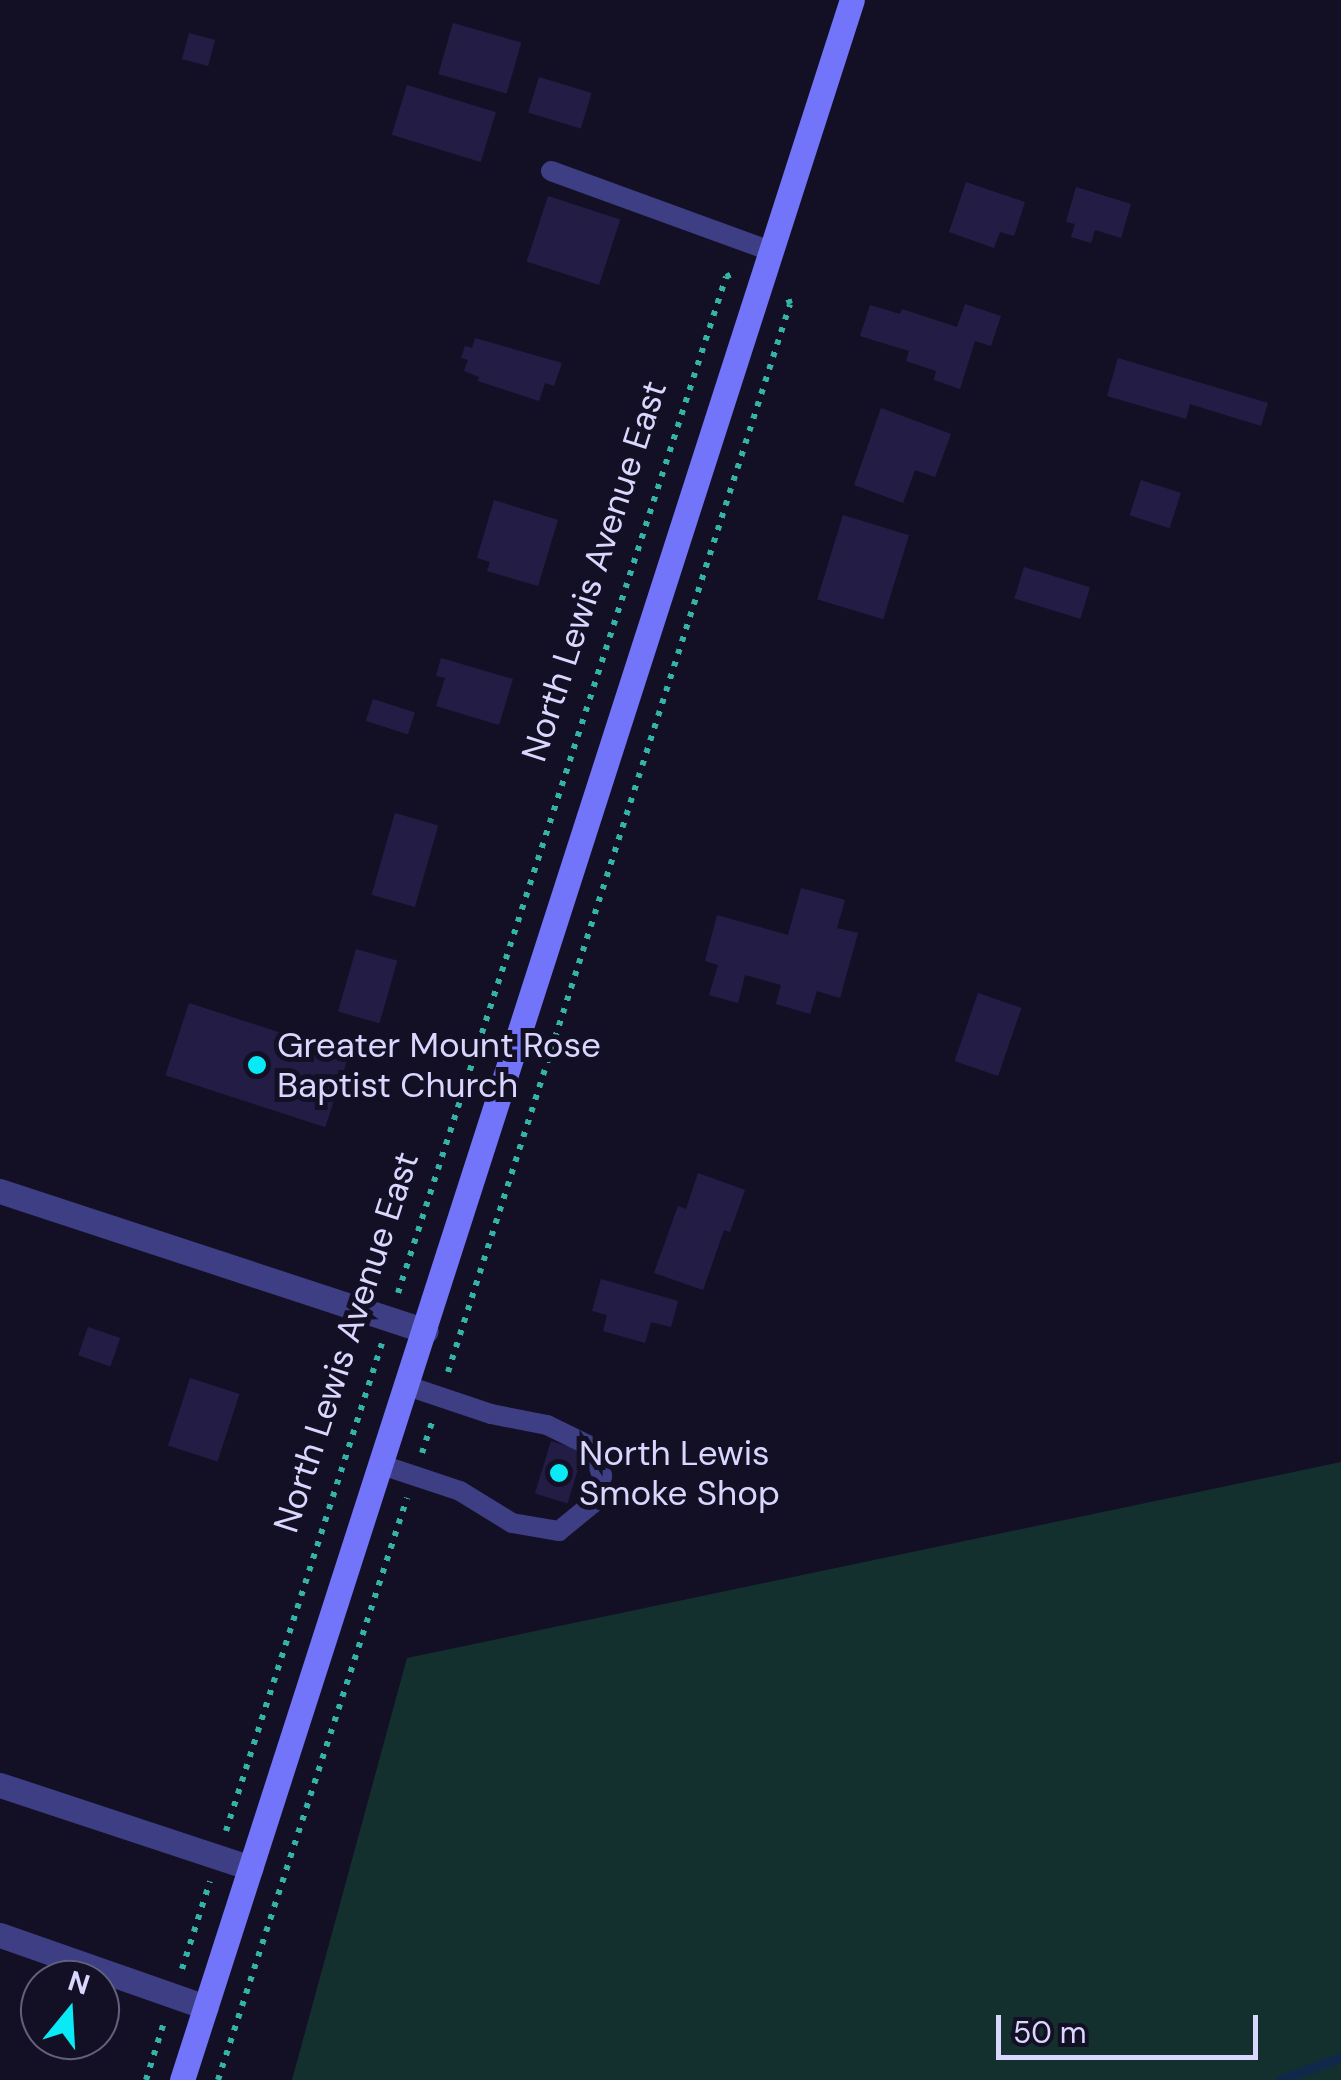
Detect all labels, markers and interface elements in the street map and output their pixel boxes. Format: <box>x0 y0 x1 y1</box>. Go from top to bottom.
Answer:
street label: North Lewis Avenue East <box>513 375 675 767</box>
place label: Greater Mount Rose Baptist Church <box>277 1024 601 1106</box>
marker: Greater Mount Rose Baptist Church <box>246 1054 268 1076</box>
street label: North Lewis Avenue East <box>265 1146 427 1538</box>
place label: North Lewis Smoke Shop <box>579 1432 780 1514</box>
marker: North Lewis Smoke Shop <box>548 1462 570 1484</box>
north arrow <box>20 1960 120 2060</box>
text: N <box>63 1962 94 2004</box>
scale bar <box>1001 1995 1264 2057</box>
text: 50 m <box>1013 2013 1087 2052</box>

